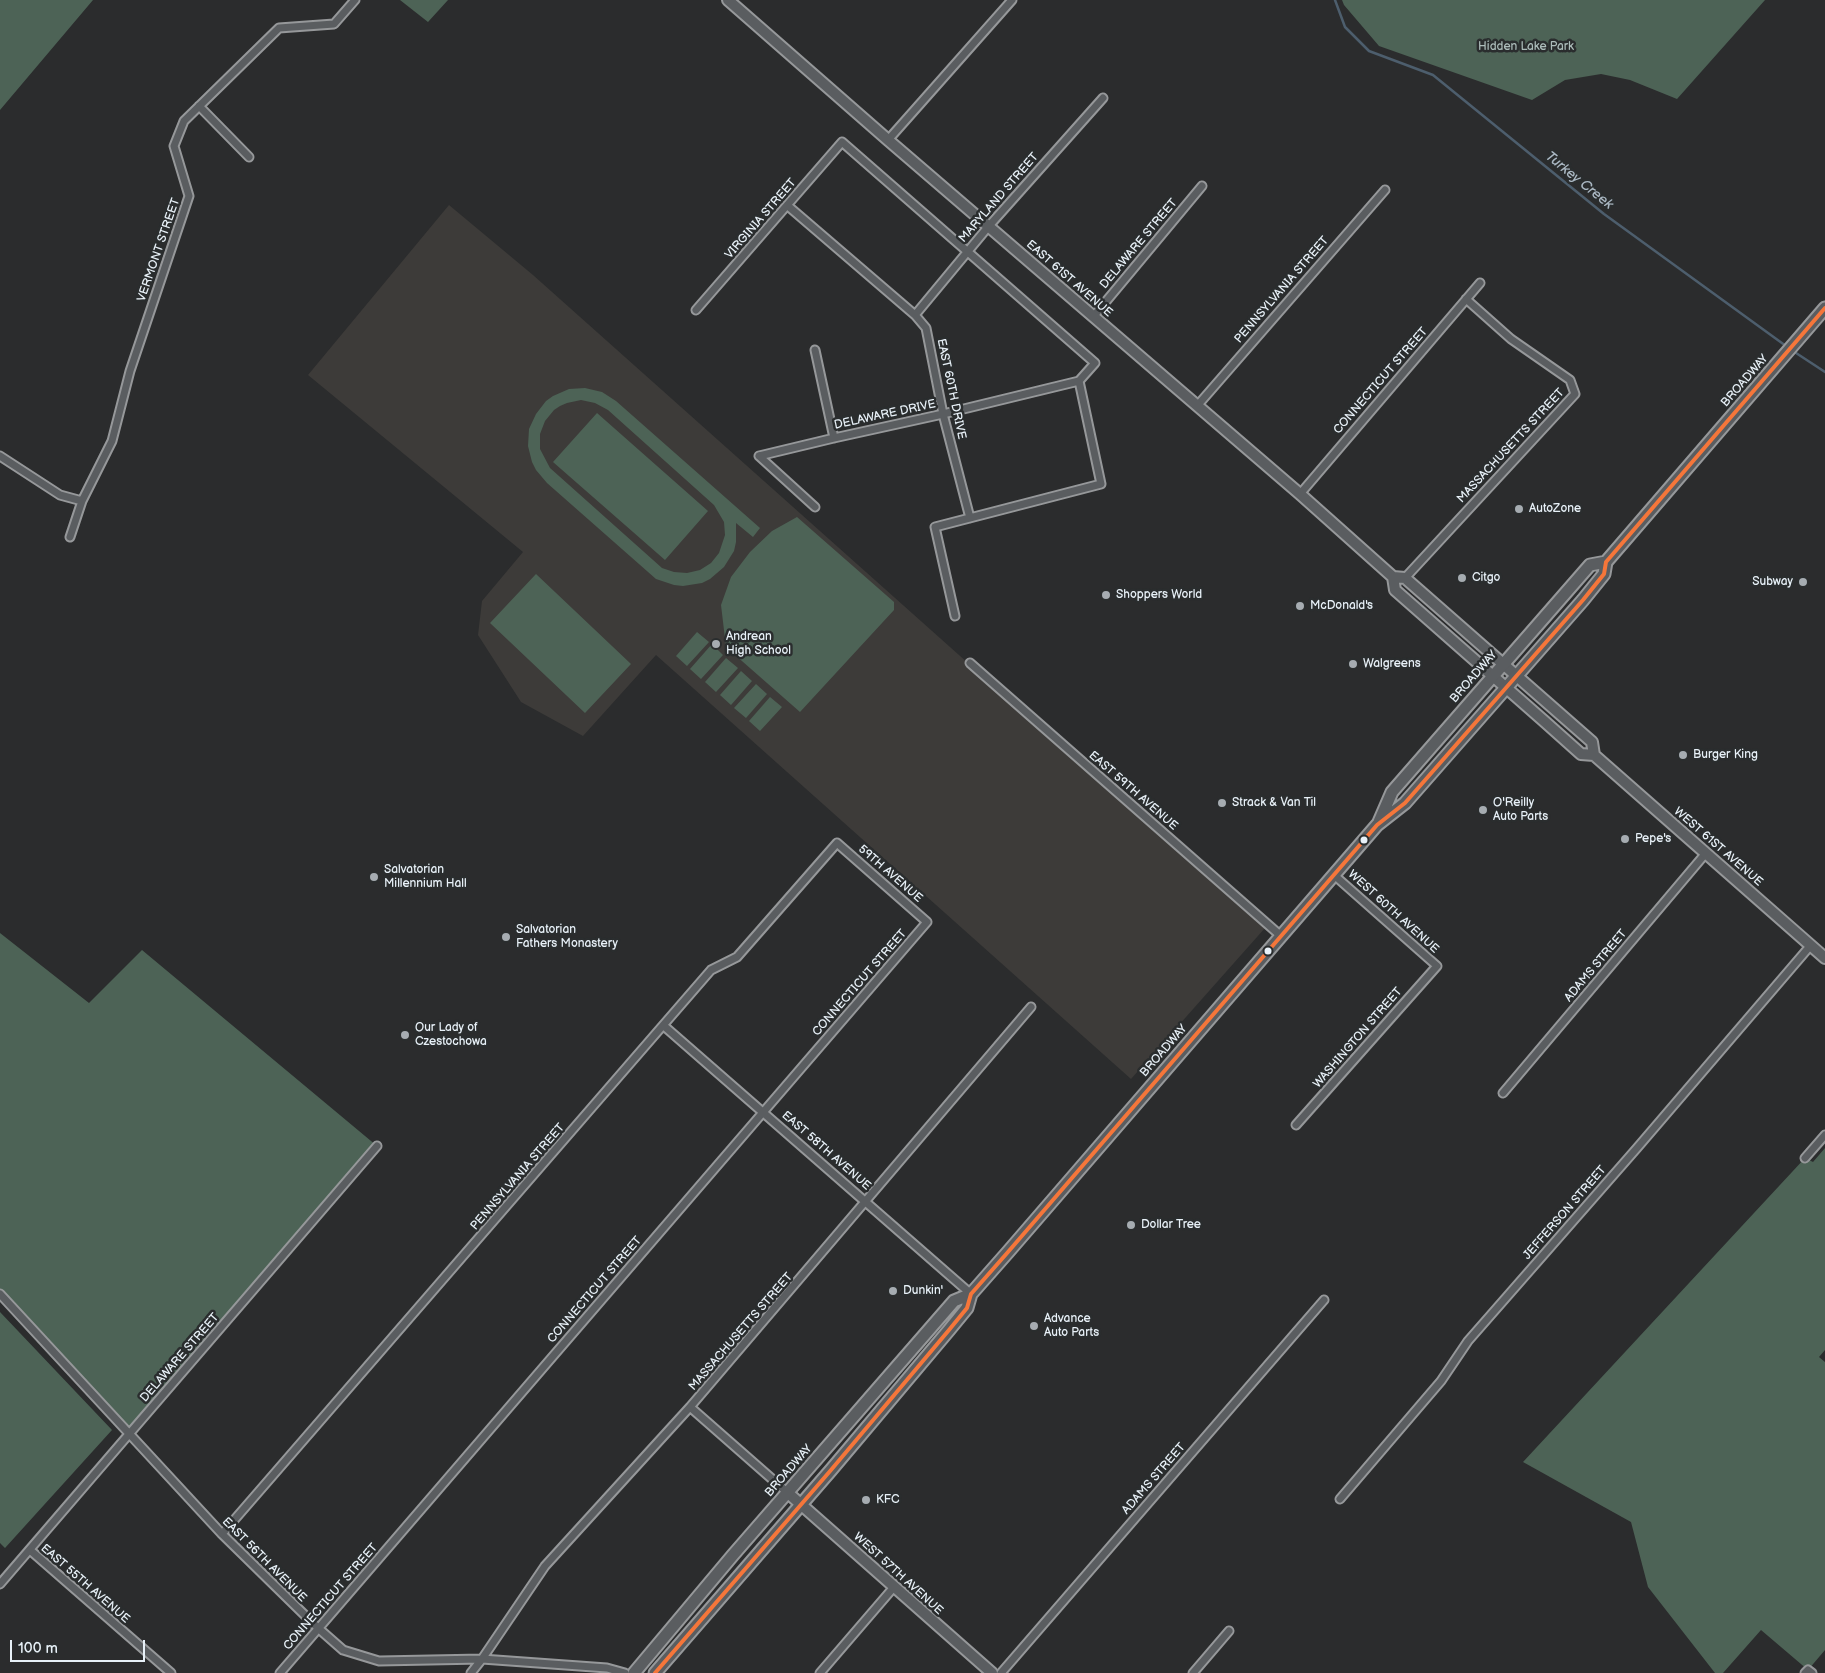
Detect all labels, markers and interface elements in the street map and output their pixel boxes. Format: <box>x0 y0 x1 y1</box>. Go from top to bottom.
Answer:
park label: Hidden Lake Park <box>1478 40 1574 54</box>
water label: Turkey Creek <box>1542 149 1616 213</box>
street label: MARYLAND STREET <box>956 150 1042 246</box>
street label: VIRGINIA STREET <box>722 176 800 262</box>
street label: VERMONT STREET <box>135 196 183 304</box>
street label: DELAWARE STREET <box>1097 196 1181 292</box>
street label: PENNSYLVANIA STREET <box>1232 234 1332 346</box>
street label: EAST 61ST AVENUE <box>1023 238 1115 320</box>
street label: CONNECTICUT STREET <box>1331 325 1431 437</box>
street label: EAST 60TH DRIVE <box>933 337 969 441</box>
street label: BROADWAY <box>1718 352 1772 410</box>
street label: MASSACHUSETTS STREET <box>1454 386 1568 506</box>
street label: DELAWARE DRIVE <box>833 397 937 433</box>
place label: AutoZone <box>1529 502 1581 516</box>
marker: AutoZone <box>1513 503 1525 515</box>
place label: Citgo <box>1472 571 1500 585</box>
marker: Citgo <box>1456 572 1468 584</box>
place label: Subway <box>1752 575 1793 589</box>
marker: Subway <box>1797 576 1809 588</box>
place label: Shoppers World <box>1116 588 1202 602</box>
marker: Shoppers World <box>1100 589 1112 601</box>
place label: McDonald's <box>1310 599 1373 613</box>
marker: McDonald's <box>1294 600 1306 612</box>
place label: Andrean High School <box>726 630 791 658</box>
marker: Andrean High School <box>710 638 722 650</box>
street label: BROADWAY <box>1447 648 1501 706</box>
place label: Walgreens <box>1363 657 1421 671</box>
marker: Walgreens <box>1347 658 1359 670</box>
street label: EAST 59TH AVENUE <box>1086 748 1180 834</box>
place label: Burger King <box>1693 748 1758 762</box>
marker: Burger King <box>1677 749 1689 761</box>
place label: Strack & Van Til <box>1232 796 1316 810</box>
place label: O'Reilly Auto Parts <box>1493 796 1548 824</box>
marker: Strack & Van Til <box>1216 797 1228 809</box>
marker: O'Reilly Auto Parts <box>1477 804 1489 816</box>
street label: WEST 61ST AVENUE <box>1671 804 1765 890</box>
place label: Pepe's <box>1635 832 1671 846</box>
marker: Pepe's <box>1619 833 1631 845</box>
unlabelled marker <box>1359 835 1369 845</box>
street label: 59TH AVENUE <box>855 842 925 906</box>
place label: Salvatorian Millennium Hall <box>384 863 467 891</box>
street label: WEST 60TH AVENUE <box>1345 867 1441 957</box>
marker: Salvatorian Millennium Hall <box>368 871 380 883</box>
place label: Salvatorian Fathers Monastery <box>516 923 618 951</box>
street label: CONNECTICUT STREET <box>810 927 910 1039</box>
street label: ADAMS STREET <box>1562 927 1630 1005</box>
marker: Salvatorian Fathers Monastery <box>500 931 512 943</box>
unlabelled marker <box>1263 946 1273 956</box>
street label: WASHINGTON STREET <box>1310 985 1406 1091</box>
place label: Our Lady of Czestochowa <box>415 1021 487 1049</box>
street label: BROADWAY <box>1137 1022 1191 1080</box>
marker: Our Lady of Czestochowa <box>399 1029 411 1041</box>
street label: EAST 58TH AVENUE <box>779 1108 873 1194</box>
street label: PENNSYLVANIA STREET <box>468 1121 568 1233</box>
street label: JEFFERSON STREET <box>1520 1163 1610 1263</box>
place label: Dollar Tree <box>1141 1218 1201 1232</box>
marker: Dollar Tree <box>1125 1219 1137 1231</box>
street label: CONNECTICUT STREET <box>545 1234 645 1346</box>
street label: MASSACHUSETTS STREET <box>686 1270 796 1394</box>
place label: Dunkin' <box>903 1284 943 1298</box>
marker: Dunkin' <box>887 1285 899 1297</box>
street label: DELAWARE STREET <box>137 1311 223 1405</box>
place label: Advance Auto Parts <box>1044 1312 1099 1340</box>
marker: Advance Auto Parts <box>1028 1320 1040 1332</box>
street label: ADAMS STREET <box>1119 1440 1189 1518</box>
street label: BROADWAY <box>762 1442 816 1500</box>
place label: KFC <box>876 1493 899 1507</box>
marker: KFC <box>860 1494 872 1506</box>
street label: EAST 56TH AVENUE <box>219 1515 309 1605</box>
street label: WEST 57TH AVENUE <box>850 1530 946 1618</box>
street label: EAST 55TH AVENUE <box>38 1541 132 1627</box>
street label: CONNECTICUT STREET <box>281 1541 381 1653</box>
scale bar <box>12 1630 148 1662</box>
text: 100 m <box>18 1639 58 1658</box>

